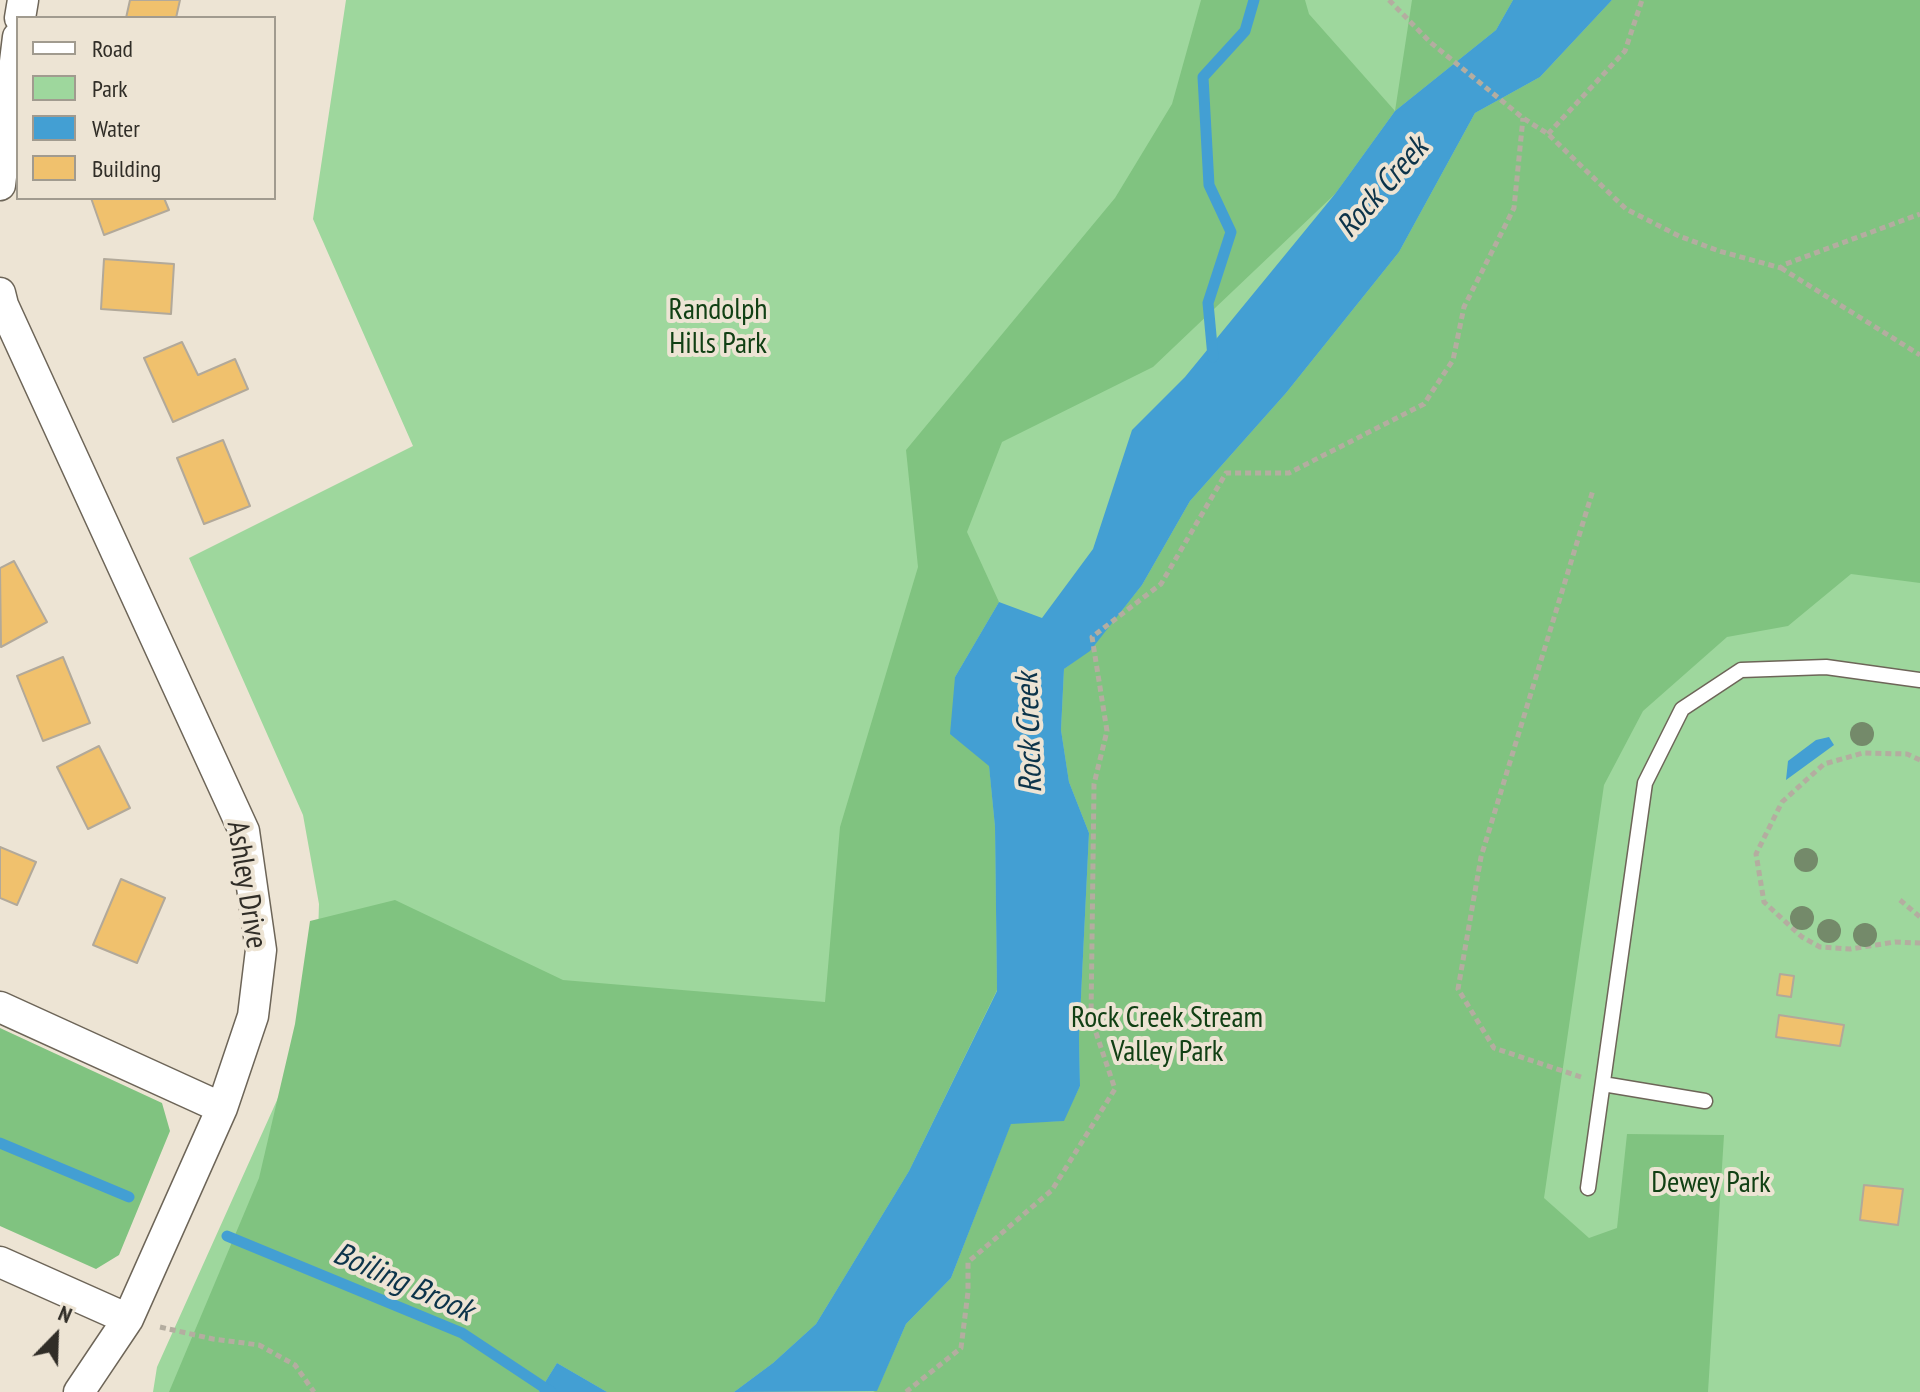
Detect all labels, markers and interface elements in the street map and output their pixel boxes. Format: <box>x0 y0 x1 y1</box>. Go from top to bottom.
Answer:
legend <box>16 16 276 200</box>
text: Road <box>92 33 133 64</box>
text: Park <box>92 73 128 104</box>
text: Water <box>92 113 140 144</box>
water label: Rock Creek <box>1329 130 1437 246</box>
text: Building <box>92 153 161 184</box>
park label: Randolph Hills Park <box>669 292 767 362</box>
water label: Rock Creek <box>1009 672 1051 794</box>
street label: Ashley Drive <box>218 819 274 951</box>
park label: Rock Creek Stream Valley Park <box>1071 1000 1263 1070</box>
park label: Dewey Park <box>1651 1165 1771 1201</box>
water label: Boiling Brook <box>327 1235 479 1331</box>
north arrow <box>16 1296 96 1376</box>
text: N <box>54 1299 76 1329</box>

